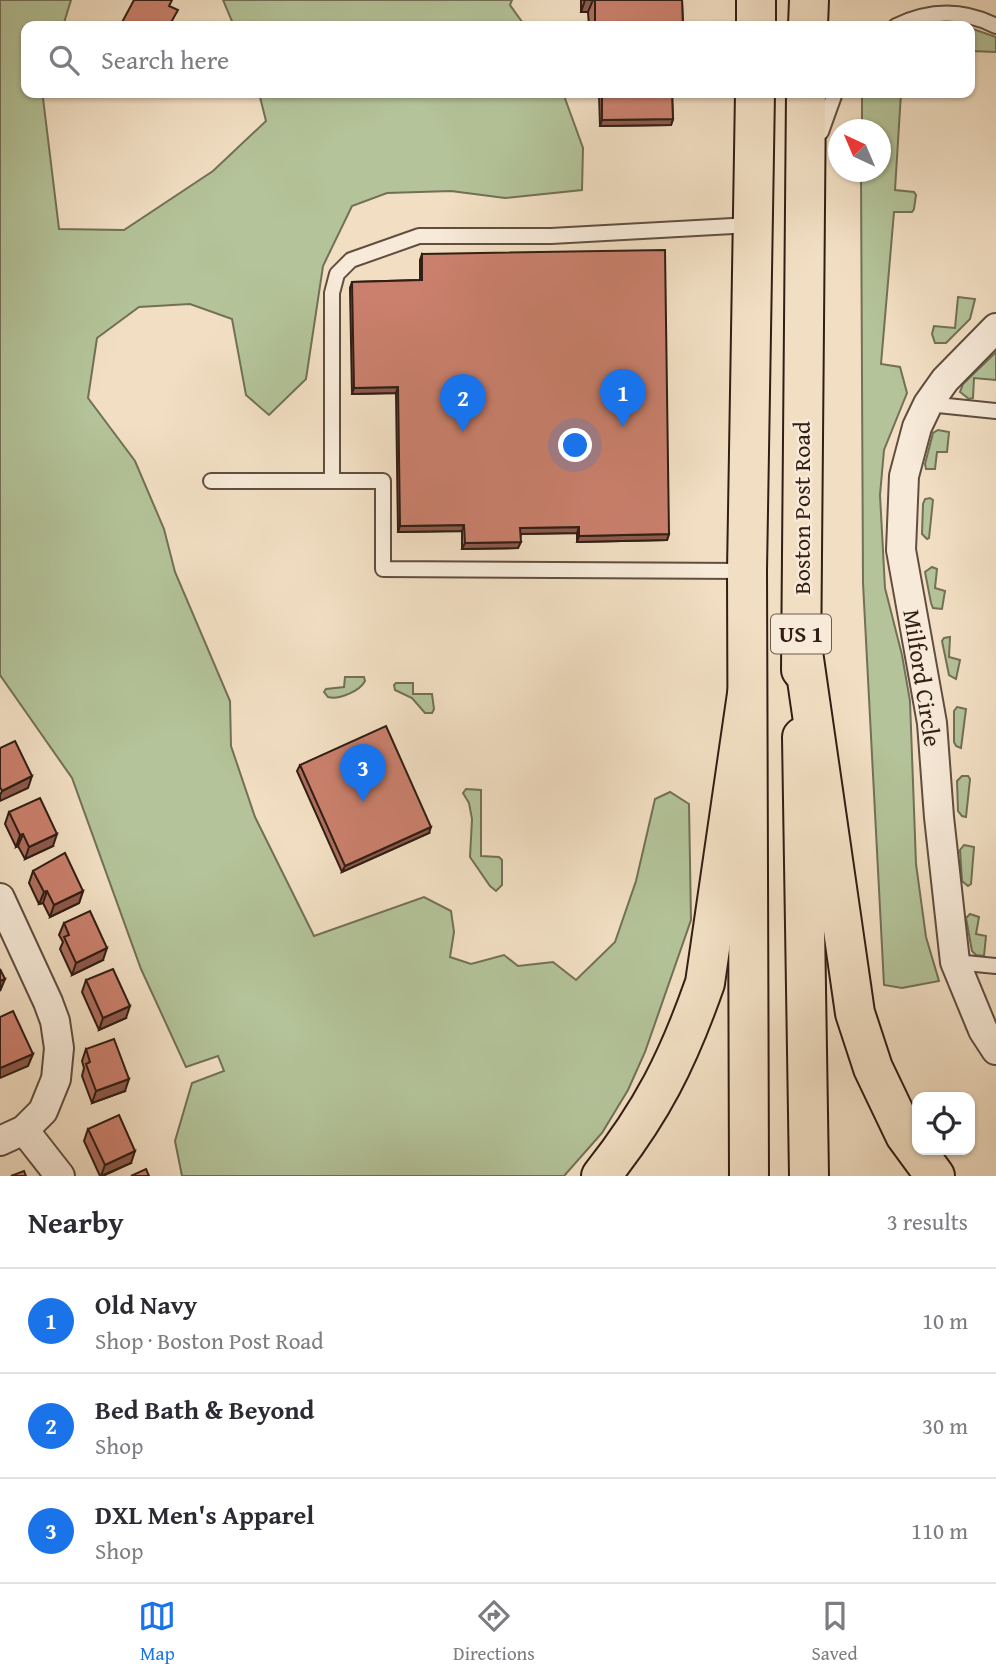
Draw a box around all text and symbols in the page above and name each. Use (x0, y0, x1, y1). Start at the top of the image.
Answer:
search box (21, 21, 975, 98)
text: Search here (101, 40, 229, 79)
icon: search (45, 41, 83, 79)
north arrow (828, 119, 891, 182)
pin: 1 (600, 369, 646, 427)
pin: 2 (440, 374, 486, 432)
street label: Boston Post Road (784, 421, 819, 595)
your location (558, 428, 592, 462)
street label: Milford Circle (894, 607, 951, 749)
road number: US 1 (771, 614, 831, 654)
pin: 3 (340, 744, 386, 802)
map controls (912, 1092, 975, 1155)
button: locate (912, 1092, 975, 1155)
text: Nearby (28, 1200, 124, 1244)
text: 3 results (887, 1205, 968, 1238)
text: Old Navy (95, 1285, 197, 1324)
text: 1 (45, 1304, 57, 1337)
text: 10 m (922, 1304, 968, 1337)
text: Shop · Boston Post Road (95, 1324, 324, 1357)
text: Bed Bath & Beyond (95, 1390, 315, 1429)
text: 2 (45, 1409, 57, 1442)
text: 30 m (922, 1409, 968, 1442)
text: Shop (95, 1429, 143, 1462)
text: DXL Men's Apparel (95, 1495, 314, 1534)
text: 3 (45, 1514, 57, 1547)
text: 110 m (911, 1514, 968, 1547)
text: Shop (95, 1534, 143, 1567)
tab: Map (138, 1597, 176, 1667)
tab: Directions (453, 1597, 535, 1667)
tab: Saved (812, 1597, 858, 1667)

